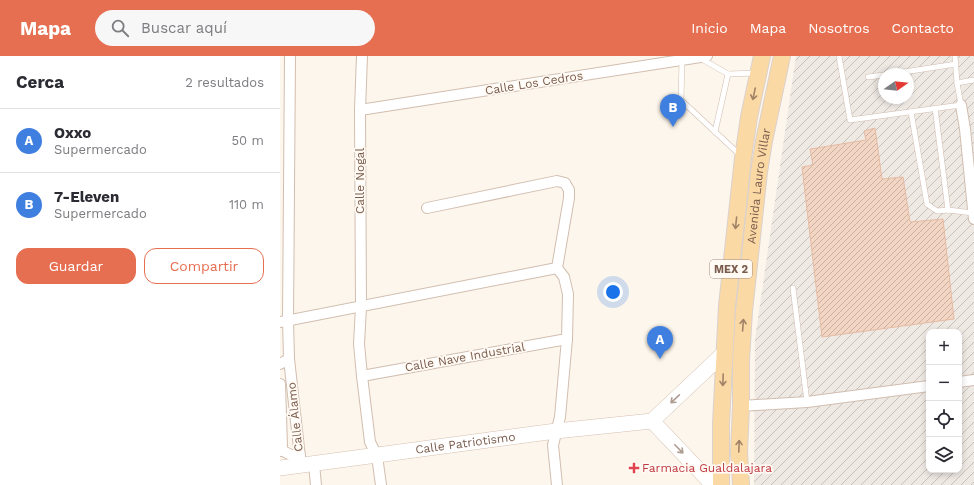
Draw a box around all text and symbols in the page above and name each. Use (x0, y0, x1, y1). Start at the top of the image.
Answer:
search box (95, 10, 375, 46)
text: Mapa (20, 17, 71, 40)
icon: search (109, 17, 131, 39)
text: Buscar aquí (141, 19, 227, 37)
text: Inicio (691, 20, 728, 36)
text: Mapa (750, 20, 786, 36)
text: Nosotros (808, 20, 870, 36)
text: Contacto (892, 20, 954, 36)
street label: Calle Los Cedros (484, 68, 584, 98)
north arrow (878, 68, 914, 104)
text: Cerca (16, 72, 64, 92)
text: 2 resultados (185, 75, 264, 90)
one-way arrow (750, 87, 758, 100)
pin: B (660, 94, 686, 127)
text: Oxxo (54, 124, 91, 142)
street label: Avenida Lauro Villar (744, 127, 774, 245)
text: A (25, 133, 33, 148)
text: 50 m (232, 133, 264, 148)
text: Supermercado (54, 142, 147, 157)
street label: Calle Nogal (353, 148, 367, 214)
text: 7-Eleven (54, 188, 119, 206)
text: B (25, 197, 33, 212)
text: 110 m (229, 197, 264, 212)
text: Supermercado (54, 206, 147, 221)
one-way arrow (732, 216, 740, 229)
button: Guardar (16, 248, 136, 284)
button: Compartir (144, 248, 264, 284)
road number: MEX 2 (710, 260, 752, 278)
your location (603, 282, 623, 302)
one-way arrow (739, 319, 746, 332)
pin: A (647, 326, 673, 359)
map controls (926, 329, 962, 473)
button: + (926, 329, 962, 365)
street label: Calle Nave Industrial (404, 339, 526, 374)
button: − (926, 365, 962, 401)
one-way arrow (719, 373, 726, 386)
street label: Calle Álamo (284, 381, 306, 453)
one-way arrow (670, 394, 680, 404)
button: locate (926, 401, 962, 437)
street label: Calle Patriotismo (414, 430, 516, 457)
button: layers (926, 437, 962, 473)
one-way arrow (736, 440, 743, 453)
one-way arrow (674, 444, 684, 454)
place label: Farmacia Gualdalajara (642, 461, 772, 475)
marker: Farmacia Gualdalajara (629, 463, 639, 473)

